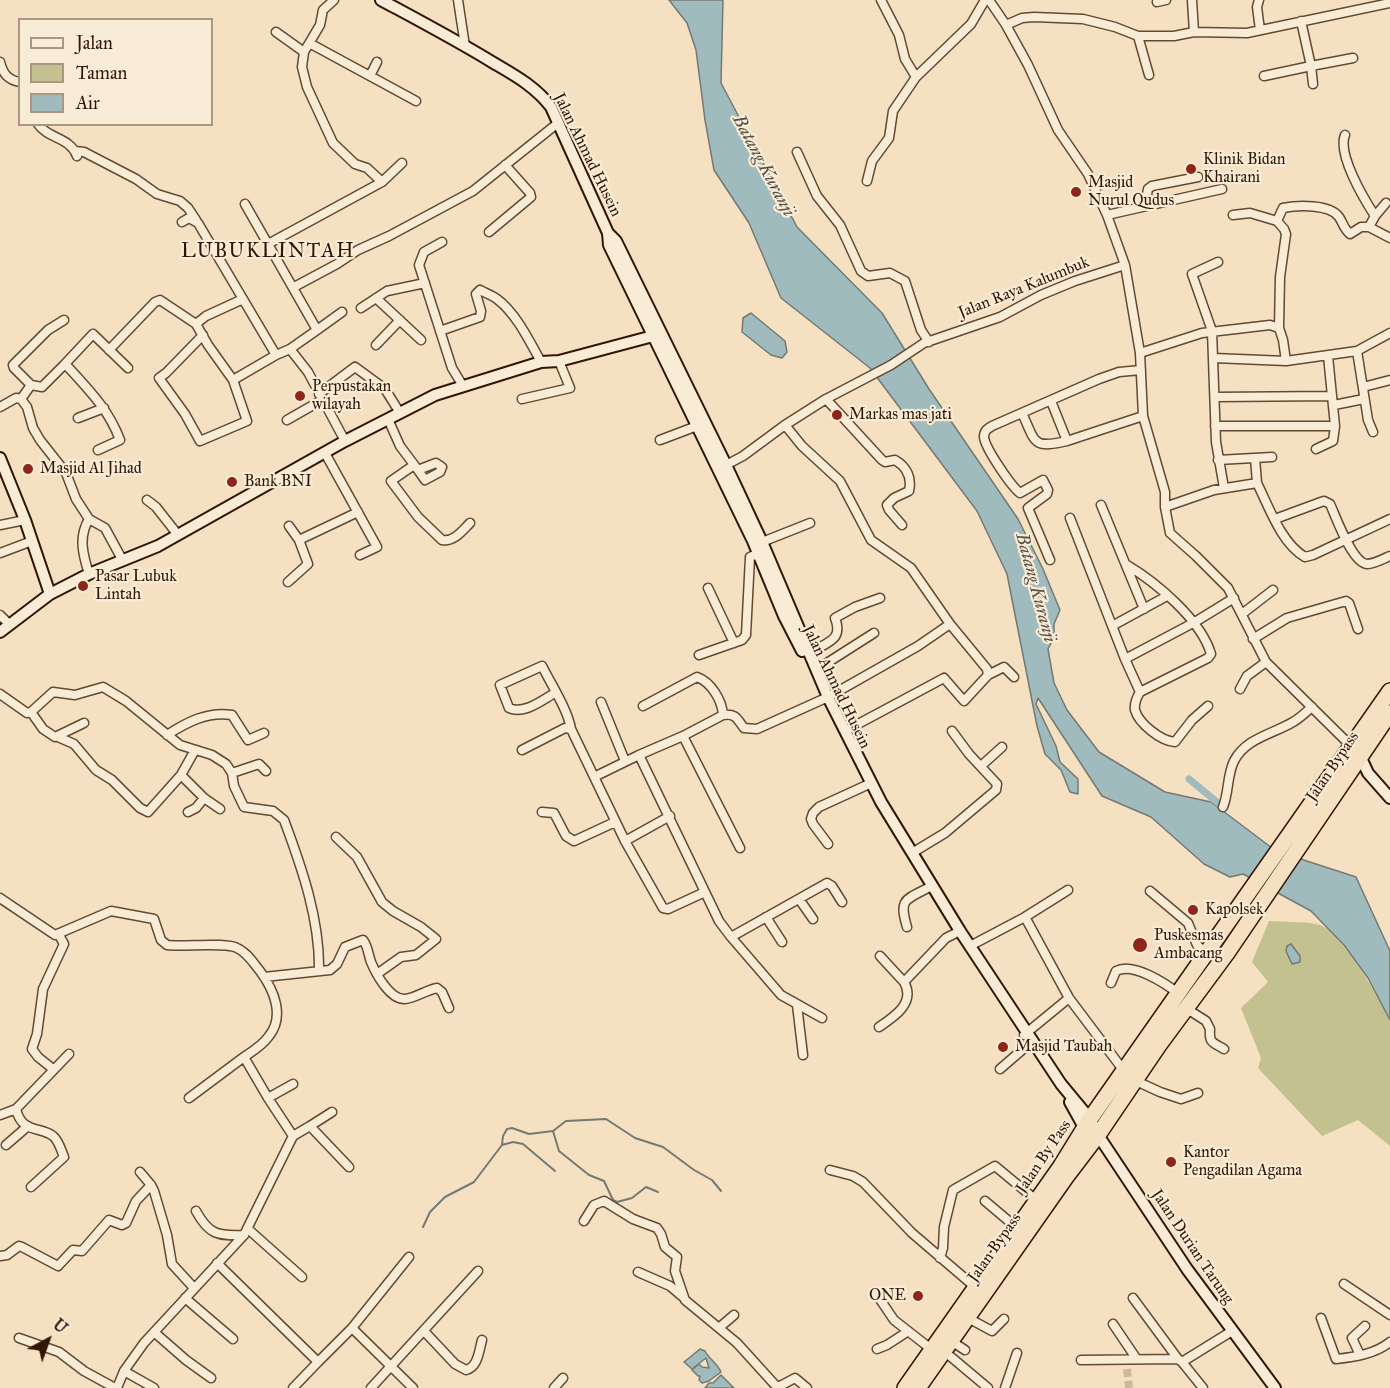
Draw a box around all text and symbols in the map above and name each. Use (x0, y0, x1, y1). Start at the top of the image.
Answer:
legend (18, 18, 213, 126)
text: Jalan (76, 32, 113, 54)
text: Taman (76, 62, 127, 84)
street label: Jalan Ahmad Husein (549, 90, 625, 220)
text: Air (76, 92, 100, 114)
water label: Batang Kuranji (727, 111, 799, 221)
place label: Klinik Bidan Khairani (1203, 150, 1285, 188)
marker: Klinik Bidan Khairani (1184, 162, 1198, 176)
place label: Masjid Nurul Qudus (1088, 173, 1174, 211)
marker: Masjid Nurul Qudus (1069, 185, 1083, 199)
district label: LUBUKLINTAH (181, 240, 355, 264)
street label: Jalan Raya Kalumbuk (956, 253, 1092, 323)
place label: Perpustakan wilayah (312, 377, 391, 415)
marker: Perpustakan wilayah (293, 389, 307, 403)
place label: Markas mas jati (849, 405, 952, 425)
marker: Markas mas jati (830, 408, 844, 422)
place label: Masjid Al Jihad (40, 459, 142, 479)
marker: Masjid Al Jihad (21, 462, 35, 476)
place label: Bank BNI (244, 472, 312, 492)
marker: Bank BNI (225, 475, 239, 489)
water label: Batang Kuranji (1010, 531, 1060, 645)
place label: Pasar Lubuk Lintah (95, 567, 177, 605)
marker: Pasar Lubuk Lintah (76, 579, 90, 593)
street label: Jalan Ahmad Husein (798, 622, 874, 752)
street label: Jalan Bypass (1303, 728, 1363, 806)
place label: Kapolsek (1205, 900, 1263, 920)
marker: Kapolsek (1186, 903, 1200, 917)
place label: Puskesmas Ambacang (1154, 926, 1223, 964)
marker: Puskesmas Ambacang (1131, 936, 1149, 954)
place label: Masjid Taubah (1015, 1037, 1112, 1057)
marker: Masjid Taubah (996, 1040, 1010, 1054)
street label: Jalan By Pass (1012, 1116, 1076, 1198)
place label: Kantor Pengadilan Agama (1183, 1143, 1302, 1181)
marker: Kantor Pengadilan Agama (1164, 1155, 1178, 1169)
street label: Jalan Durian Tarung (1147, 1186, 1237, 1308)
street label: Jalan Bypass (964, 1210, 1026, 1286)
place label: ONE (869, 1286, 906, 1306)
marker: ONE (911, 1289, 925, 1303)
north arrow (18, 1310, 78, 1370)
text: U (49, 1315, 71, 1337)

